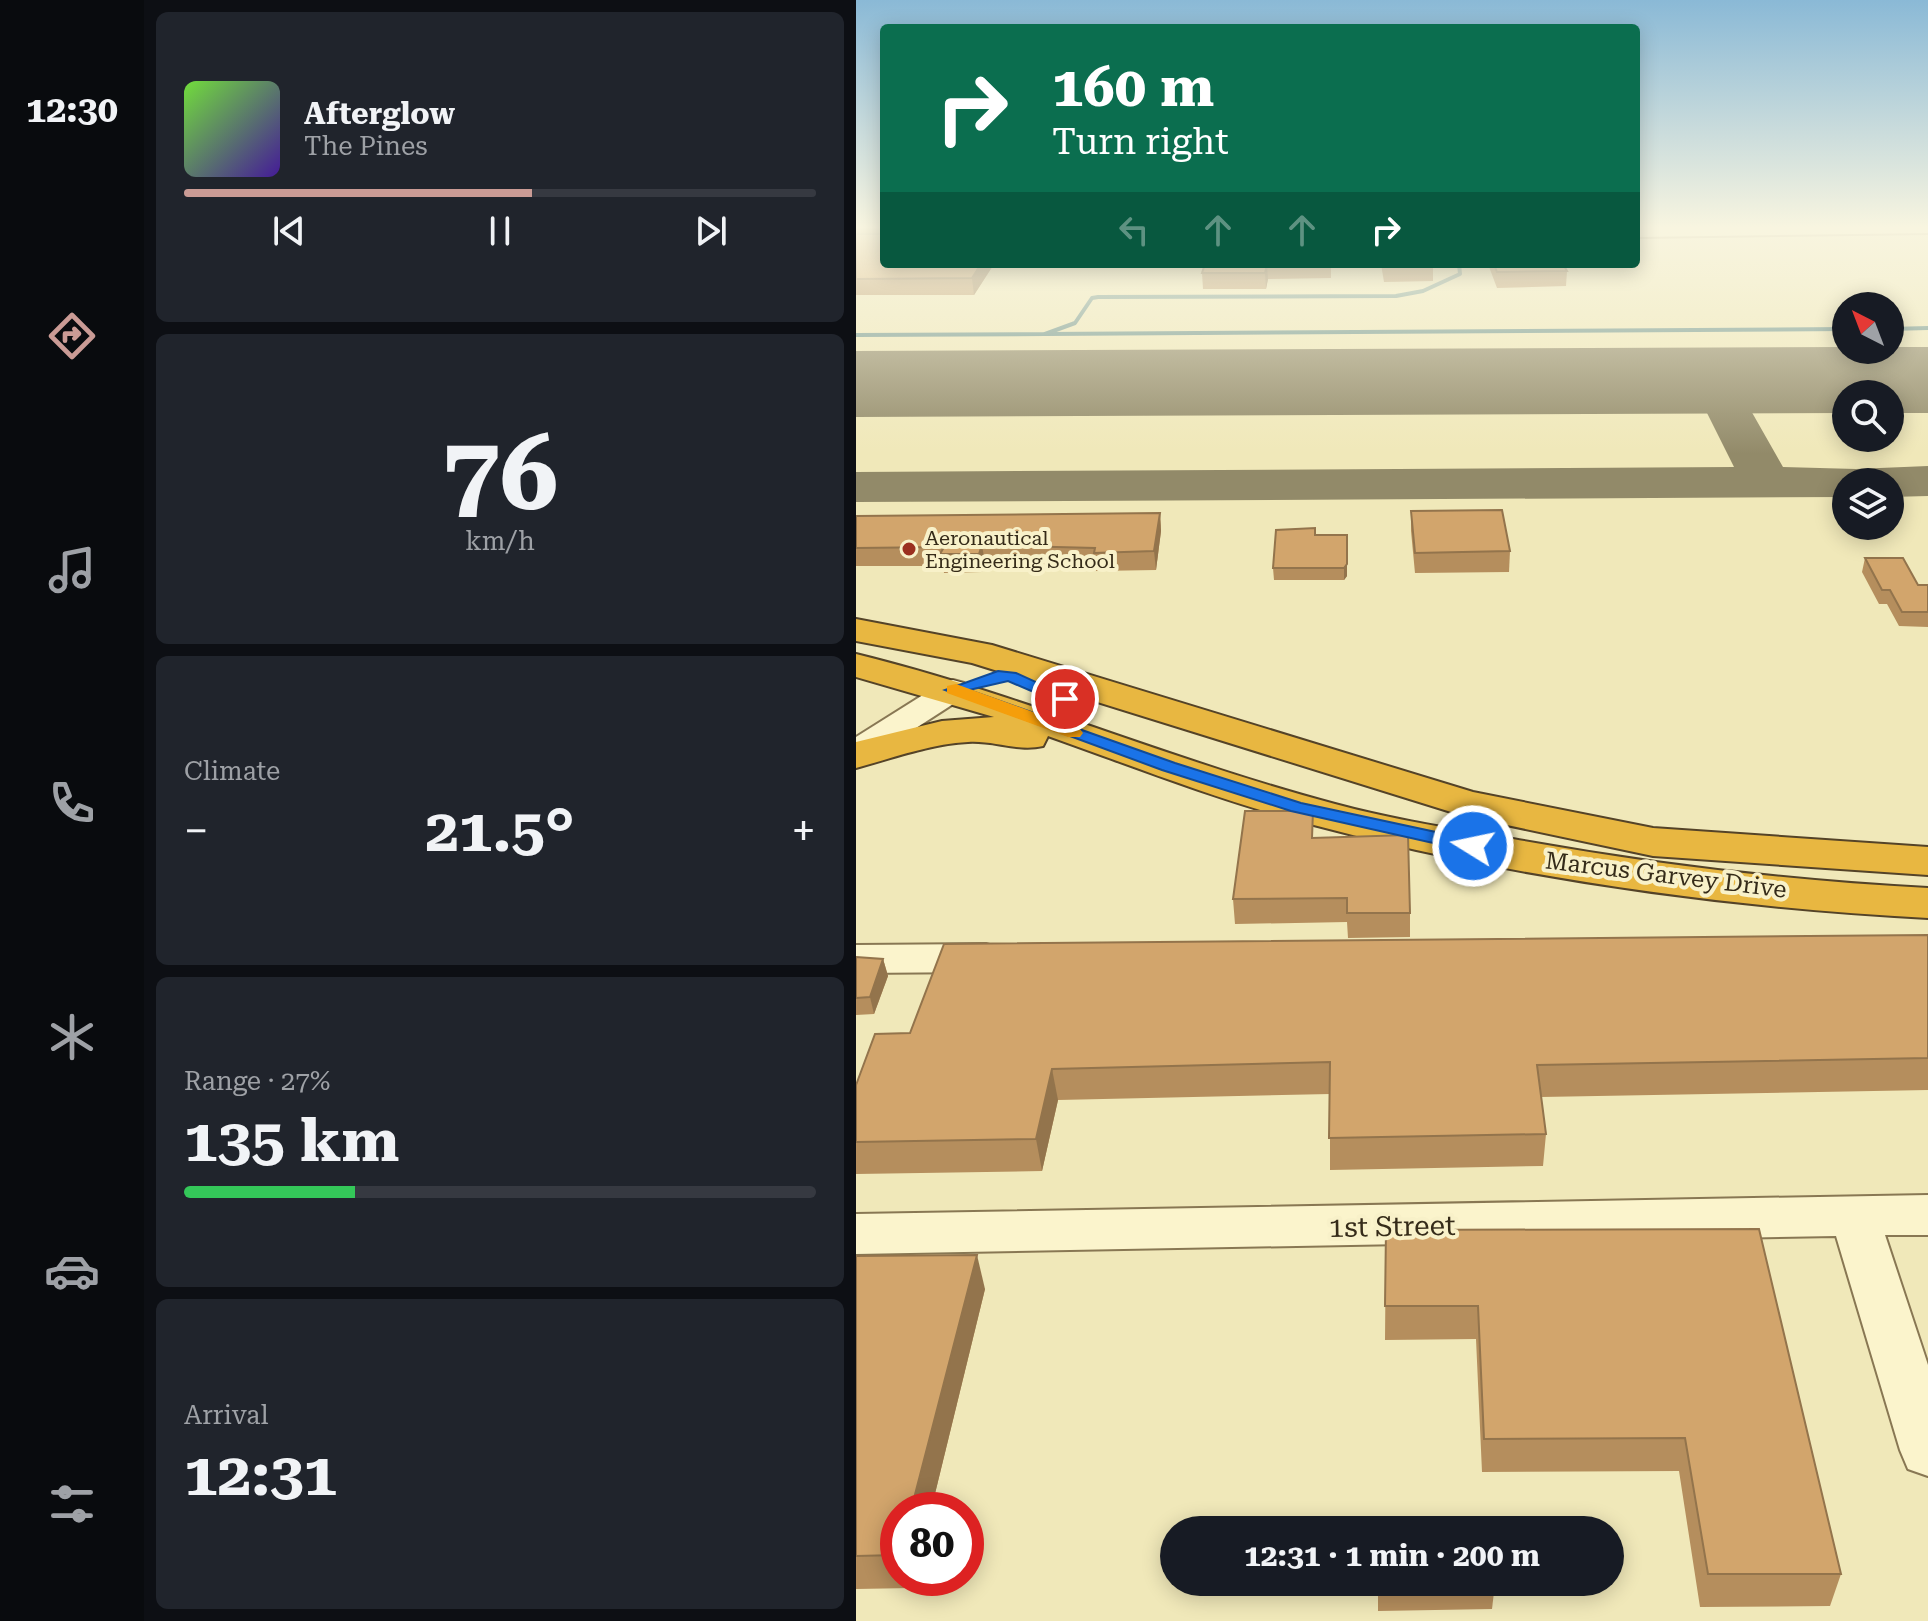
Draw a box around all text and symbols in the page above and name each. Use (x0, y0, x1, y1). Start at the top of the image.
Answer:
text: 160 m (1052, 54, 1214, 120)
icon: right (920, 56, 1024, 160)
text: 12:30 (26, 89, 118, 131)
text: Afterglow (304, 96, 455, 131)
text: Turn right (1052, 121, 1229, 163)
text: The Pines (304, 131, 428, 161)
icon: left (1112, 208, 1156, 252)
icon: ahead (1196, 208, 1240, 252)
icon: ahead (1280, 208, 1324, 252)
icon: right (1364, 208, 1408, 252)
icon: previous (267, 209, 311, 253)
icon: pause (478, 209, 522, 253)
icon: next (689, 209, 733, 253)
north arrow (1832, 292, 1904, 364)
map controls (1832, 292, 1904, 540)
icon: directions (44, 308, 100, 364)
button: search (1832, 380, 1904, 452)
text: 76 (442, 413, 558, 534)
button: layers (1832, 468, 1904, 540)
text: km/h (465, 526, 535, 556)
place label: Aeronautical Engineering School (925, 526, 1115, 573)
marker: Aeronautical Engineering School (900, 540, 918, 558)
icon: music (44, 542, 100, 598)
pin (1031, 665, 1099, 733)
icon: arrive (1043, 677, 1087, 721)
text: Climate (184, 756, 280, 786)
icon: phone (44, 775, 100, 831)
text: 21.5° (425, 795, 575, 866)
position arrow (1431, 804, 1515, 888)
text: − (184, 805, 209, 857)
text: + (791, 805, 816, 857)
street label: Marcus Garvey Drive (1544, 846, 1788, 904)
icon: climate (44, 1009, 100, 1065)
text: Range · 27% (184, 1066, 330, 1096)
text: 135 km (184, 1105, 399, 1176)
street label: 1st Street (1328, 1209, 1456, 1244)
icon: car (44, 1243, 100, 1299)
text: Arrival (184, 1400, 269, 1430)
text: 12:31 (184, 1439, 337, 1510)
icon: filters (44, 1476, 100, 1532)
speed limit sign: 80 (880, 1492, 984, 1596)
text: 12:31 · 1 min · 200 m (1244, 1538, 1540, 1573)

